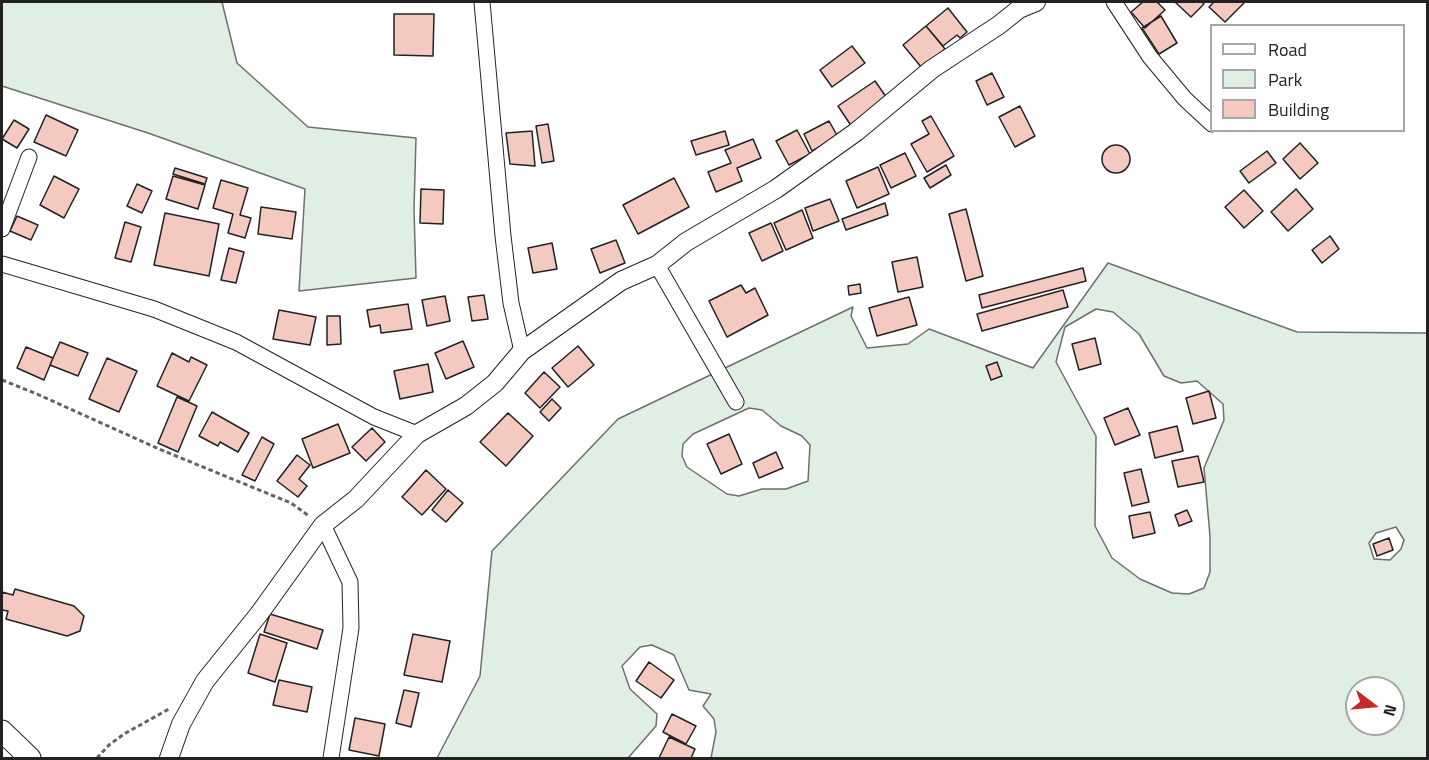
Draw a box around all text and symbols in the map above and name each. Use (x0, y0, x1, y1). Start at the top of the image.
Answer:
legend (1210, 24, 1405, 132)
text: Road (1268, 36, 1307, 63)
text: Park (1268, 66, 1302, 93)
text: Building (1268, 96, 1329, 123)
north arrow (1345, 676, 1405, 736)
text: N (1377, 702, 1403, 719)

